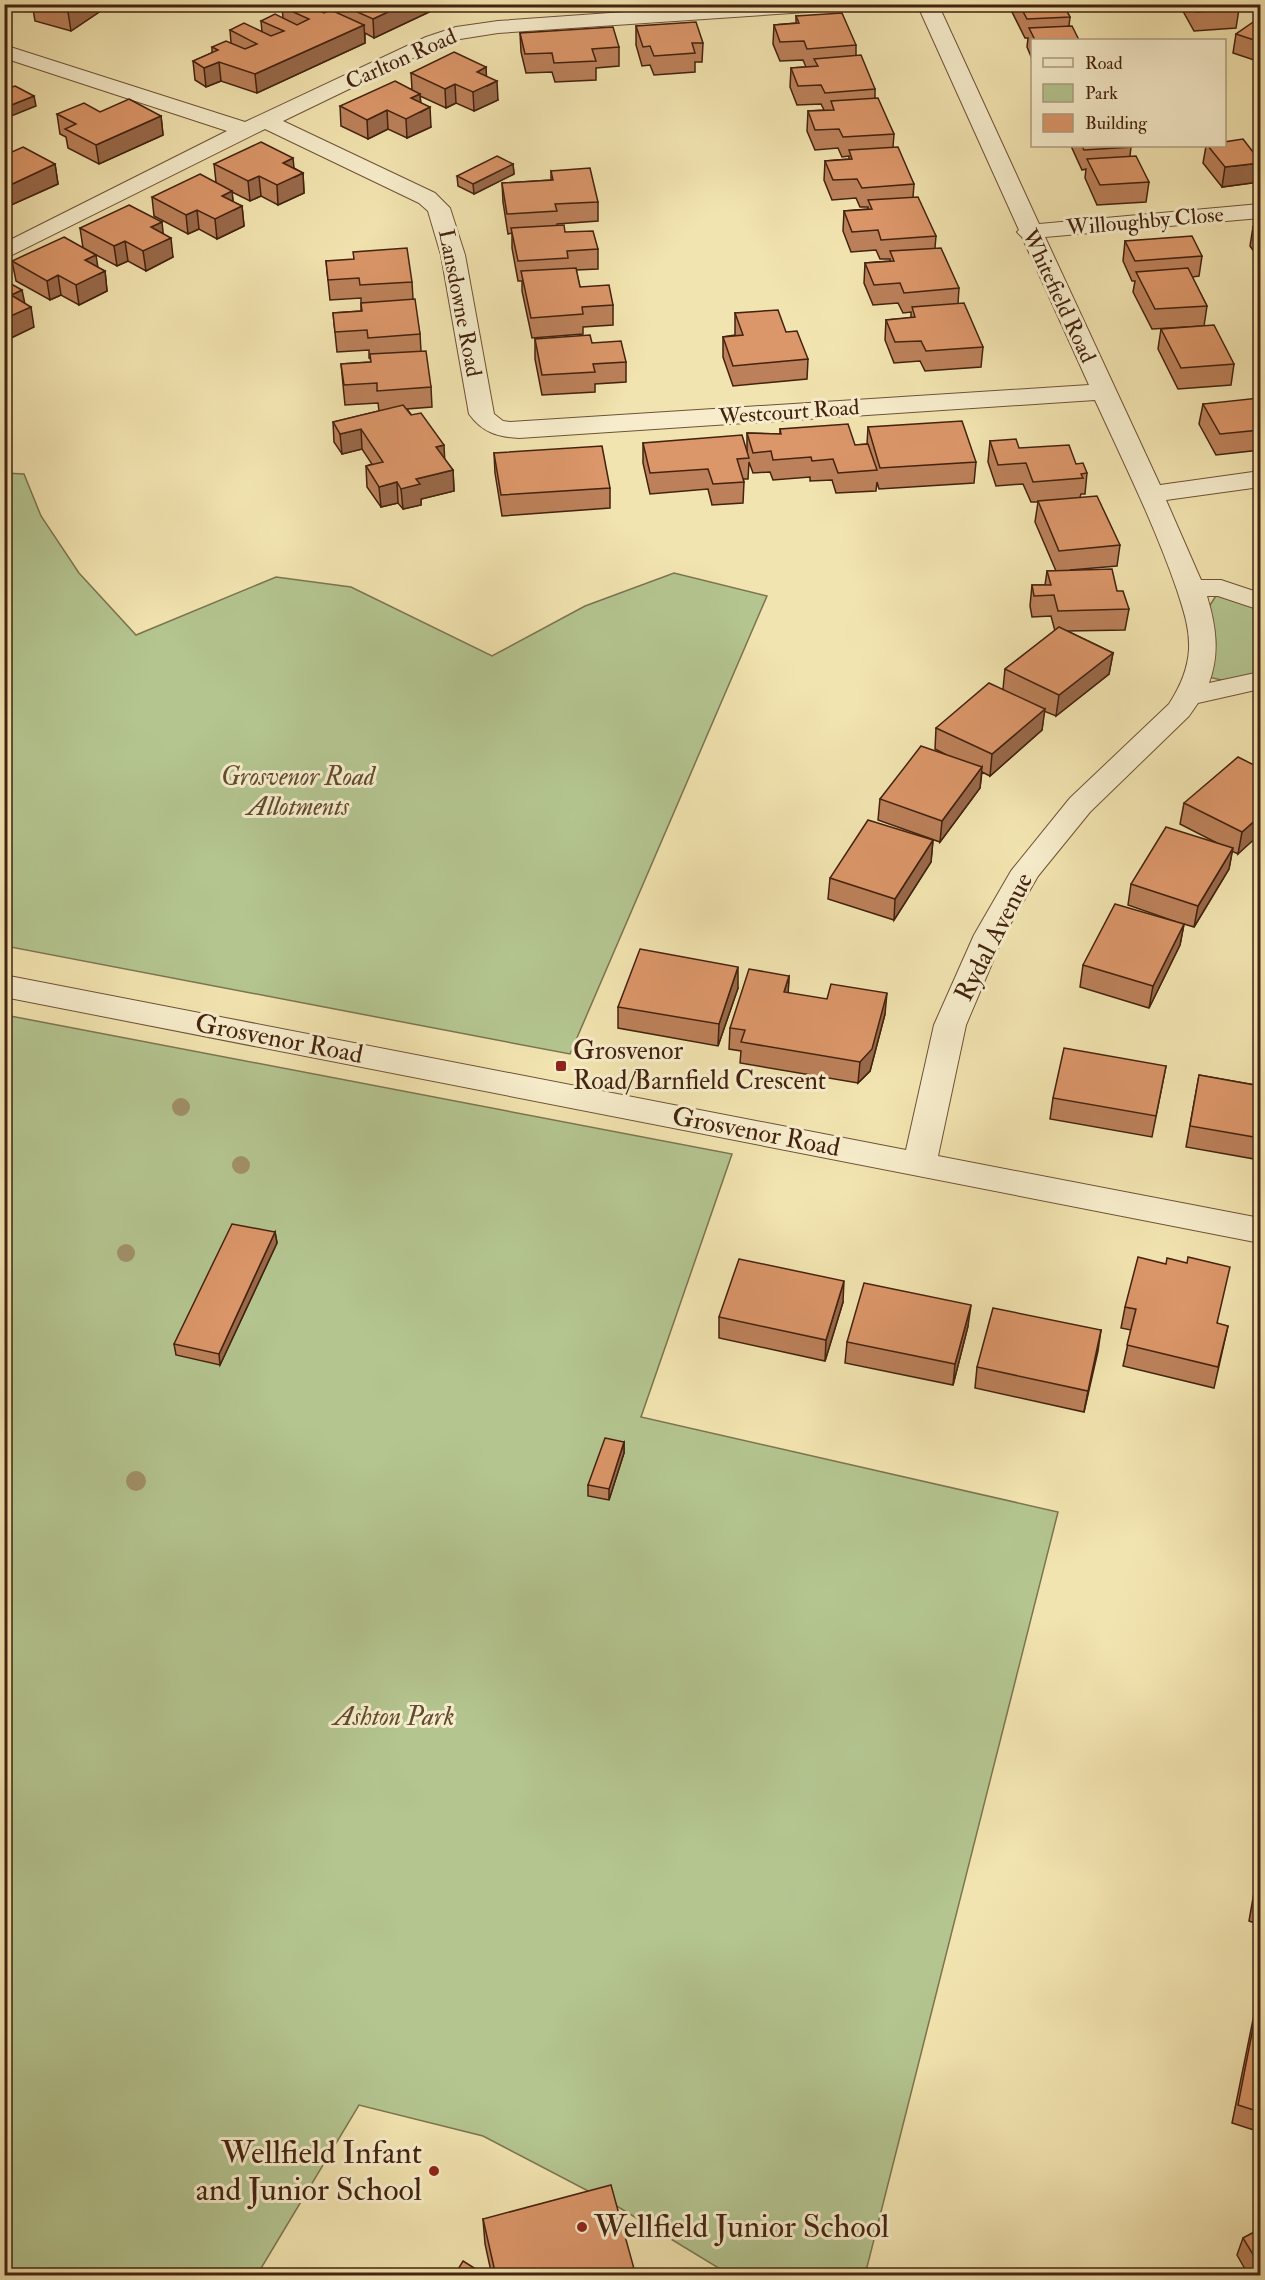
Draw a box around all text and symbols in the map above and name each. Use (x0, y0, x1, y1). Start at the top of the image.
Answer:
street label: Carlton Road (341, 22, 461, 96)
legend (1031, 39, 1226, 147)
text: Road (1085, 52, 1123, 75)
text: Park (1085, 82, 1118, 105)
text: Building (1085, 112, 1148, 135)
street label: Willoughby Close (1064, 200, 1225, 242)
street label: Whitefield Road (1015, 224, 1102, 368)
street label: Lansdowne Road (432, 227, 488, 379)
street label: Westcourt Road (717, 393, 860, 431)
park label: Grosvenor Road Allotments (221, 761, 377, 823)
street label: Rydal Avenue (948, 867, 1040, 1007)
street label: Grosvenor Road (192, 1007, 366, 1071)
place label: Grosvenor Road/Barnfield Crescent (573, 1035, 826, 1097)
marker: Grosvenor Road/Barnfield Crescent (554, 1059, 568, 1073)
street label: Grosvenor Road (669, 1100, 843, 1164)
park label: Ashton Park (331, 1701, 454, 1733)
place label: Wellfield Infant and Junior School (196, 2133, 422, 2210)
marker: Wellfield Infant and Junior School (427, 2164, 441, 2178)
place label: Wellfield Junior School (593, 2207, 889, 2247)
marker: Wellfield Junior School (575, 2220, 589, 2234)

